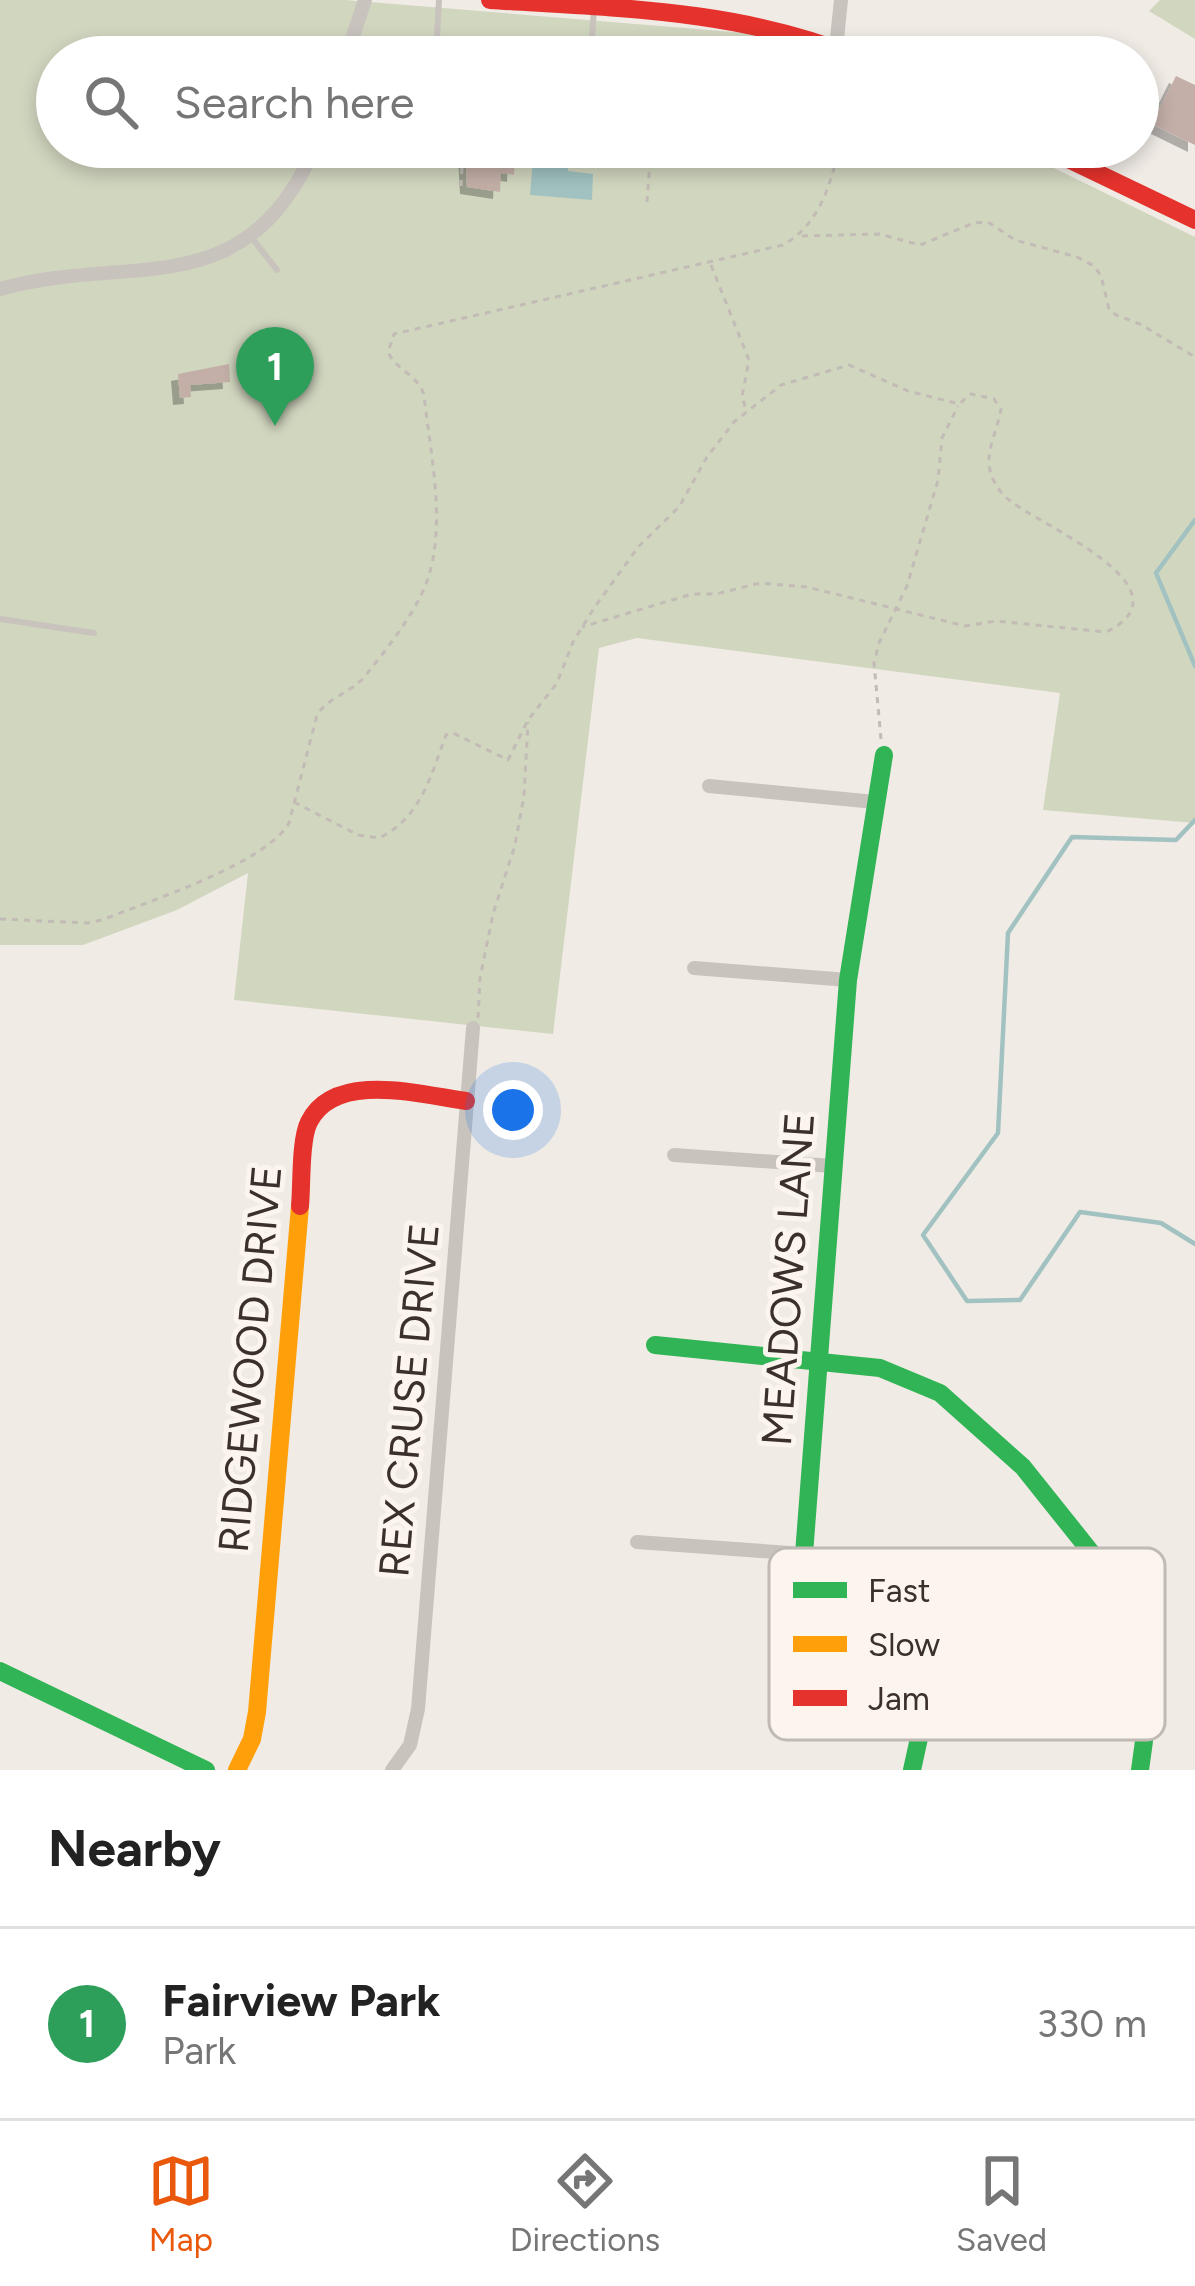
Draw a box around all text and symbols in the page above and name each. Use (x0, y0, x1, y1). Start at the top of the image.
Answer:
search box (36, 36, 1159, 168)
icon: search (78, 69, 144, 135)
text: Search here (174, 75, 414, 129)
pin: 1 (236, 327, 314, 426)
your location (483, 1080, 543, 1140)
street label: MEADOWS LANE (751, 1111, 825, 1447)
street label: RIDGEWOOD DRIVE (208, 1163, 292, 1555)
street label: REX CRUSE DRIVE (368, 1221, 450, 1579)
legend (769, 1548, 1165, 1740)
text: Fast (868, 1571, 930, 1610)
text: Slow (868, 1625, 940, 1664)
text: Jam (868, 1679, 930, 1718)
text: Nearby (48, 1818, 221, 1879)
text: Fairview Park (162, 1973, 440, 2027)
text: 1 (79, 2000, 95, 2047)
text: 330 m (1037, 2000, 1147, 2047)
text: Park (162, 2027, 236, 2074)
tab: Map (148, 2148, 214, 2259)
tab: Directions (510, 2148, 660, 2259)
tab: Saved (956, 2148, 1047, 2259)

